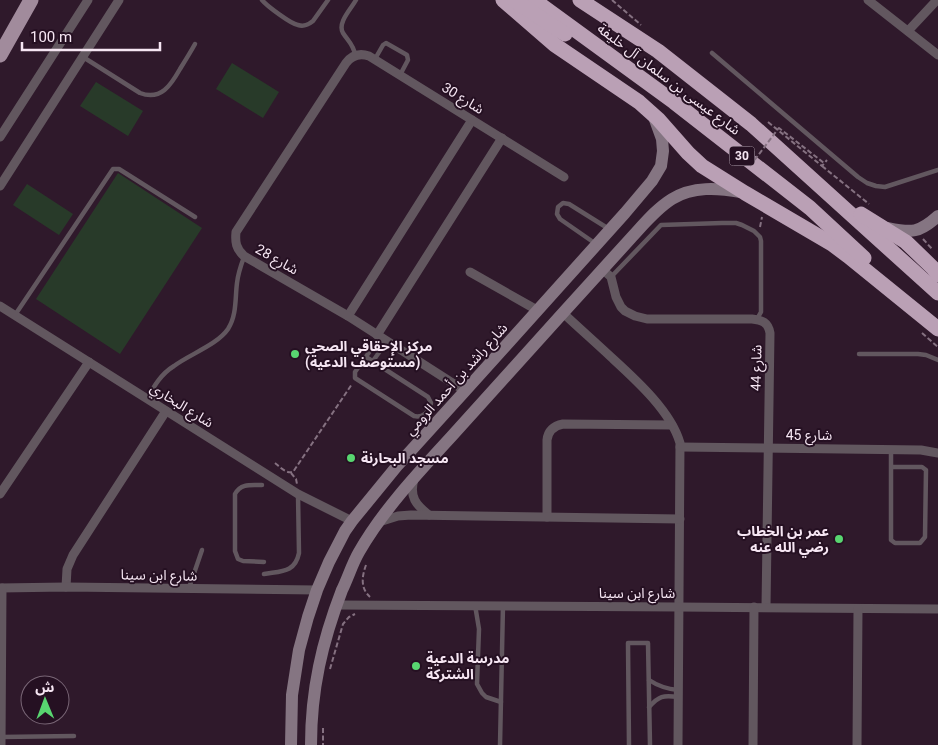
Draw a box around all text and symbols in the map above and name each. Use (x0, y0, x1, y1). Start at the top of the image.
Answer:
scale bar (22, 20, 160, 52)
street label: شارع عيسى بن سلمان آل خليفة (593, 20, 743, 140)
text: 100 m (30, 28, 72, 46)
street label: شارع 30 (437, 79, 487, 120)
road number: 30 (730, 146, 754, 166)
street label: شارع 28 (251, 240, 301, 280)
street label: شارع راشد بن أحمد الرومي (401, 319, 513, 440)
place label: مركز الإحقاقي الصحي (مستوصف الدعية) (305, 338, 433, 371)
street label: شارع 44 (748, 345, 767, 391)
marker: مركز الإحقاقي الصحي (مستوصف الدعية) (289, 348, 301, 360)
street label: شارع البخاري (146, 379, 216, 433)
street label: شارع 45 (786, 427, 832, 446)
place label: مسجد البحارنة (361, 450, 449, 467)
marker: مسجد البحارنة (345, 452, 357, 464)
place label: عمر بن الخطاب رضي الله عنه (737, 523, 829, 558)
marker: عمر بن الخطاب رضي الله عنه (833, 533, 845, 545)
street label: شارع ابن سينا (121, 566, 197, 587)
street label: شارع ابن سينا (599, 585, 675, 604)
place label: مدرسة الدعية الشتركة (426, 650, 509, 683)
marker: مدرسة الدعية الشتركة (410, 660, 422, 672)
north arrow (20, 675, 70, 725)
text: ش (35, 679, 55, 695)

